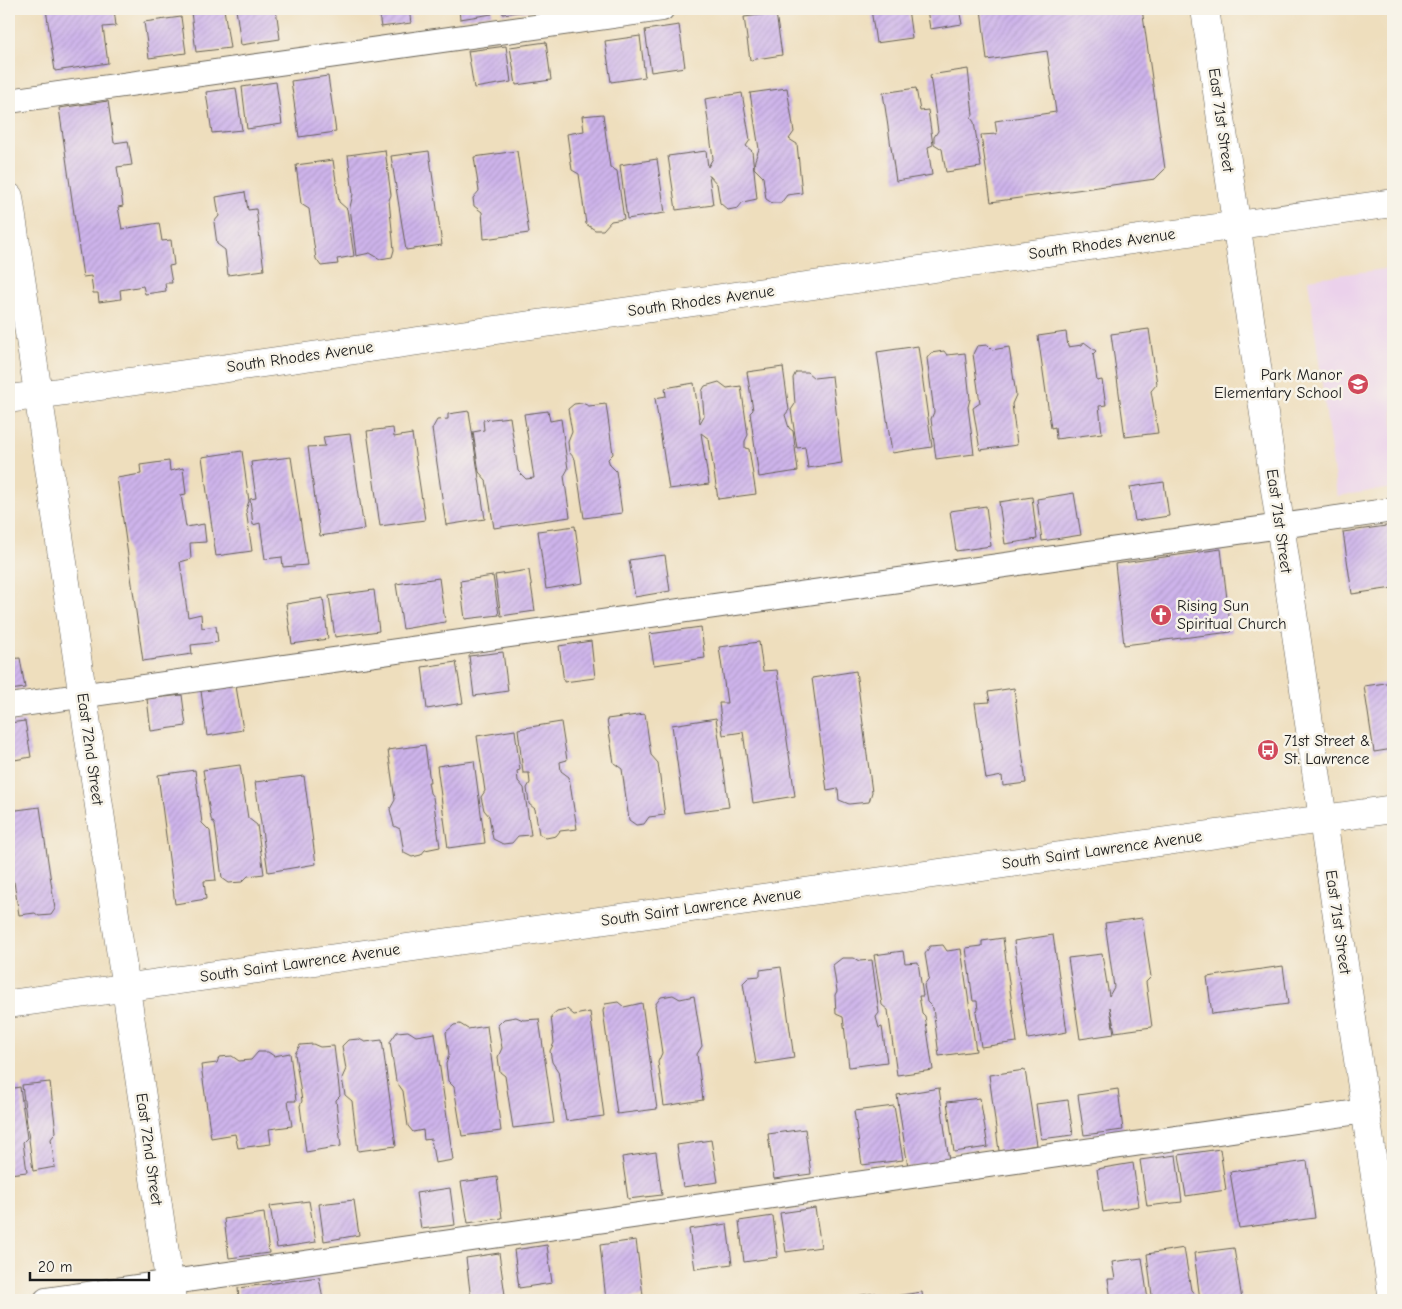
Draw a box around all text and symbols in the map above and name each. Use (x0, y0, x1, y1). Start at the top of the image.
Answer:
street label: East 71st Street (1205, 67, 1237, 174)
street label: South Rhodes Avenue (1028, 225, 1176, 263)
street label: South Rhodes Avenue (627, 282, 775, 320)
street label: South Rhodes Avenue (226, 338, 374, 376)
place label: Park Manor Elementary School (1214, 366, 1343, 402)
school or university icon: Park Manor Elementary School (1346, 372, 1370, 396)
street label: East 71st Street (1263, 468, 1295, 575)
place label: Rising Sun Spiritual Church (1177, 597, 1287, 633)
church icon: Rising Sun Spiritual Church (1149, 603, 1173, 627)
street label: East 72nd Street (73, 692, 107, 807)
place label: 71st Street & St. Lawrence (1284, 732, 1370, 768)
bus stop icon: 71st Street & St. Lawrence (1256, 738, 1280, 762)
street label: South Saint Lawrence Avenue (1001, 827, 1203, 873)
street label: East 71st Street (1322, 869, 1354, 976)
street label: South Saint Lawrence Avenue (600, 884, 802, 930)
street label: South Saint Lawrence Avenue (199, 940, 401, 986)
street label: East 72nd Street (132, 1092, 166, 1207)
scale bar (30, 1249, 149, 1281)
text: 20 m (38, 1258, 72, 1276)

